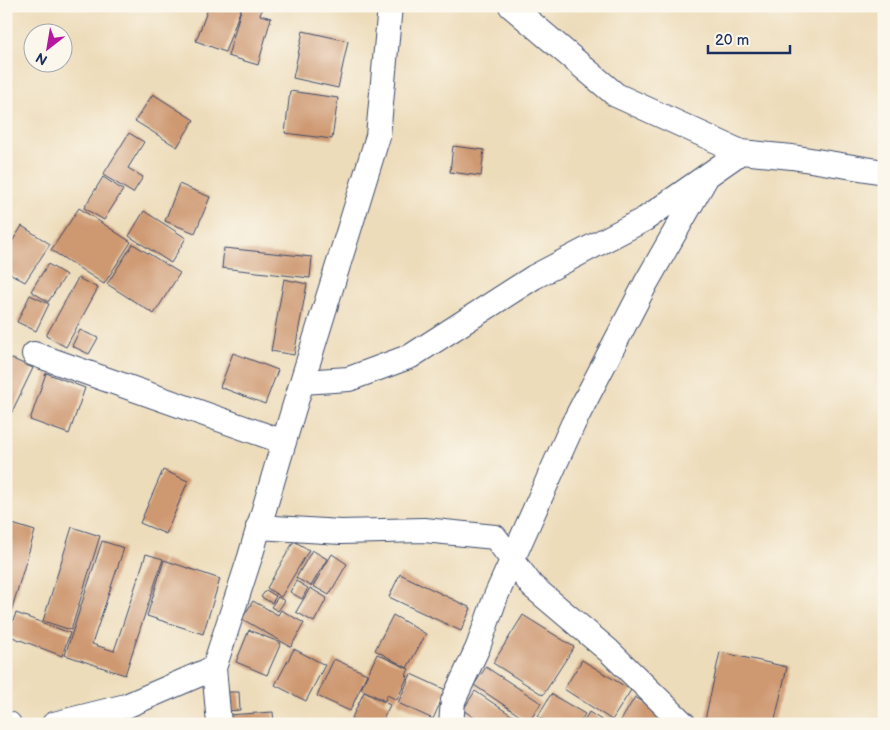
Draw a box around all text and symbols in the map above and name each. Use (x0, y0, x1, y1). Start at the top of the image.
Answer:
north arrow (22, 22, 72, 72)
scale bar (708, 22, 790, 54)
text: 20 m (715, 31, 749, 50)
text: N (33, 49, 50, 69)

